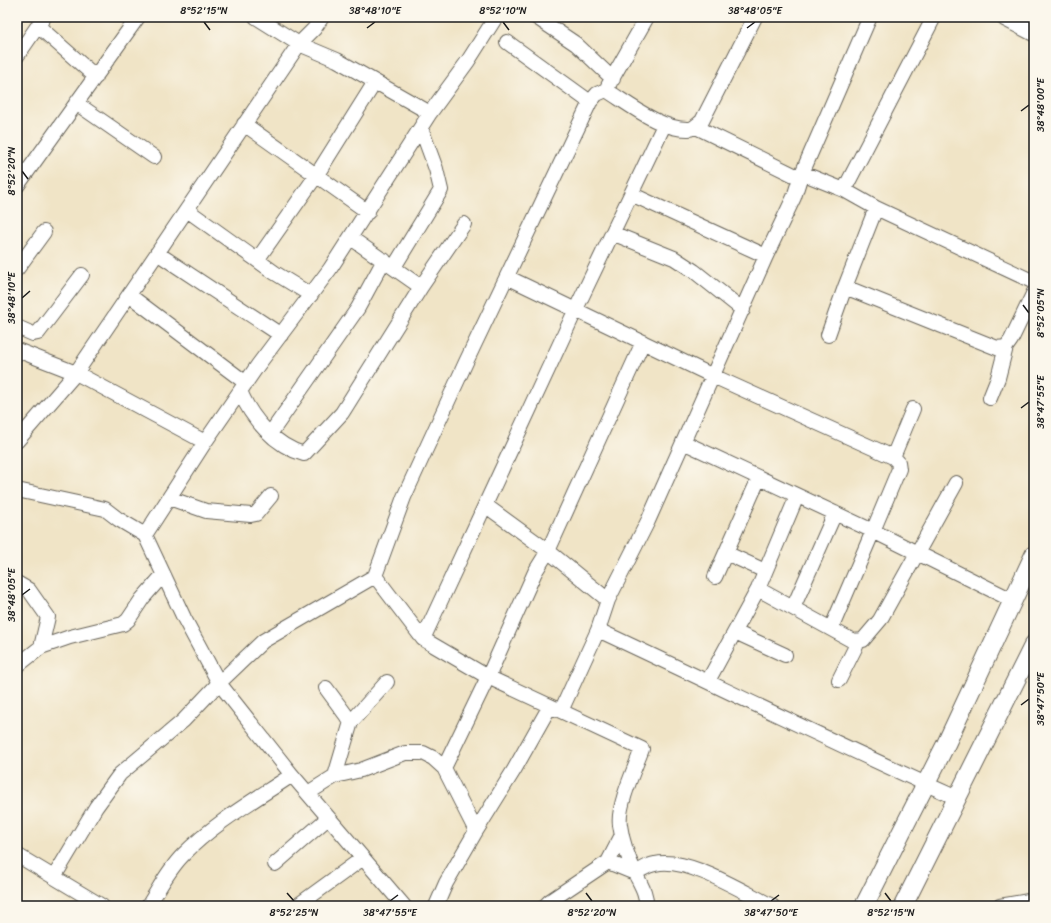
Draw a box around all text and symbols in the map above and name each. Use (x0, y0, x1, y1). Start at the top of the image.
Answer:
text: 8°52'15"N (180, 2, 228, 20)
text: 38°48'10"E (349, 2, 402, 20)
text: 8°52'10"N (479, 2, 527, 20)
text: 38°48'05"E (728, 2, 783, 20)
text: 38°48'00"E (1032, 76, 1050, 132)
text: 8°52'20"N (3, 146, 21, 196)
text: 38°48'10"E (3, 271, 21, 324)
text: 8°52'05"N (1032, 288, 1050, 338)
text: 38°47'55"E (1032, 374, 1050, 429)
text: 38°48'05"E (3, 567, 21, 622)
text: 38°47'50"E (1032, 671, 1050, 726)
text: 8°52'25"N (270, 904, 319, 922)
text: 38°47'55"E (363, 904, 418, 922)
text: 8°52'20"N (567, 904, 617, 922)
text: 38°47'50"E (744, 904, 799, 922)
text: 8°52'15"N (867, 904, 915, 922)

